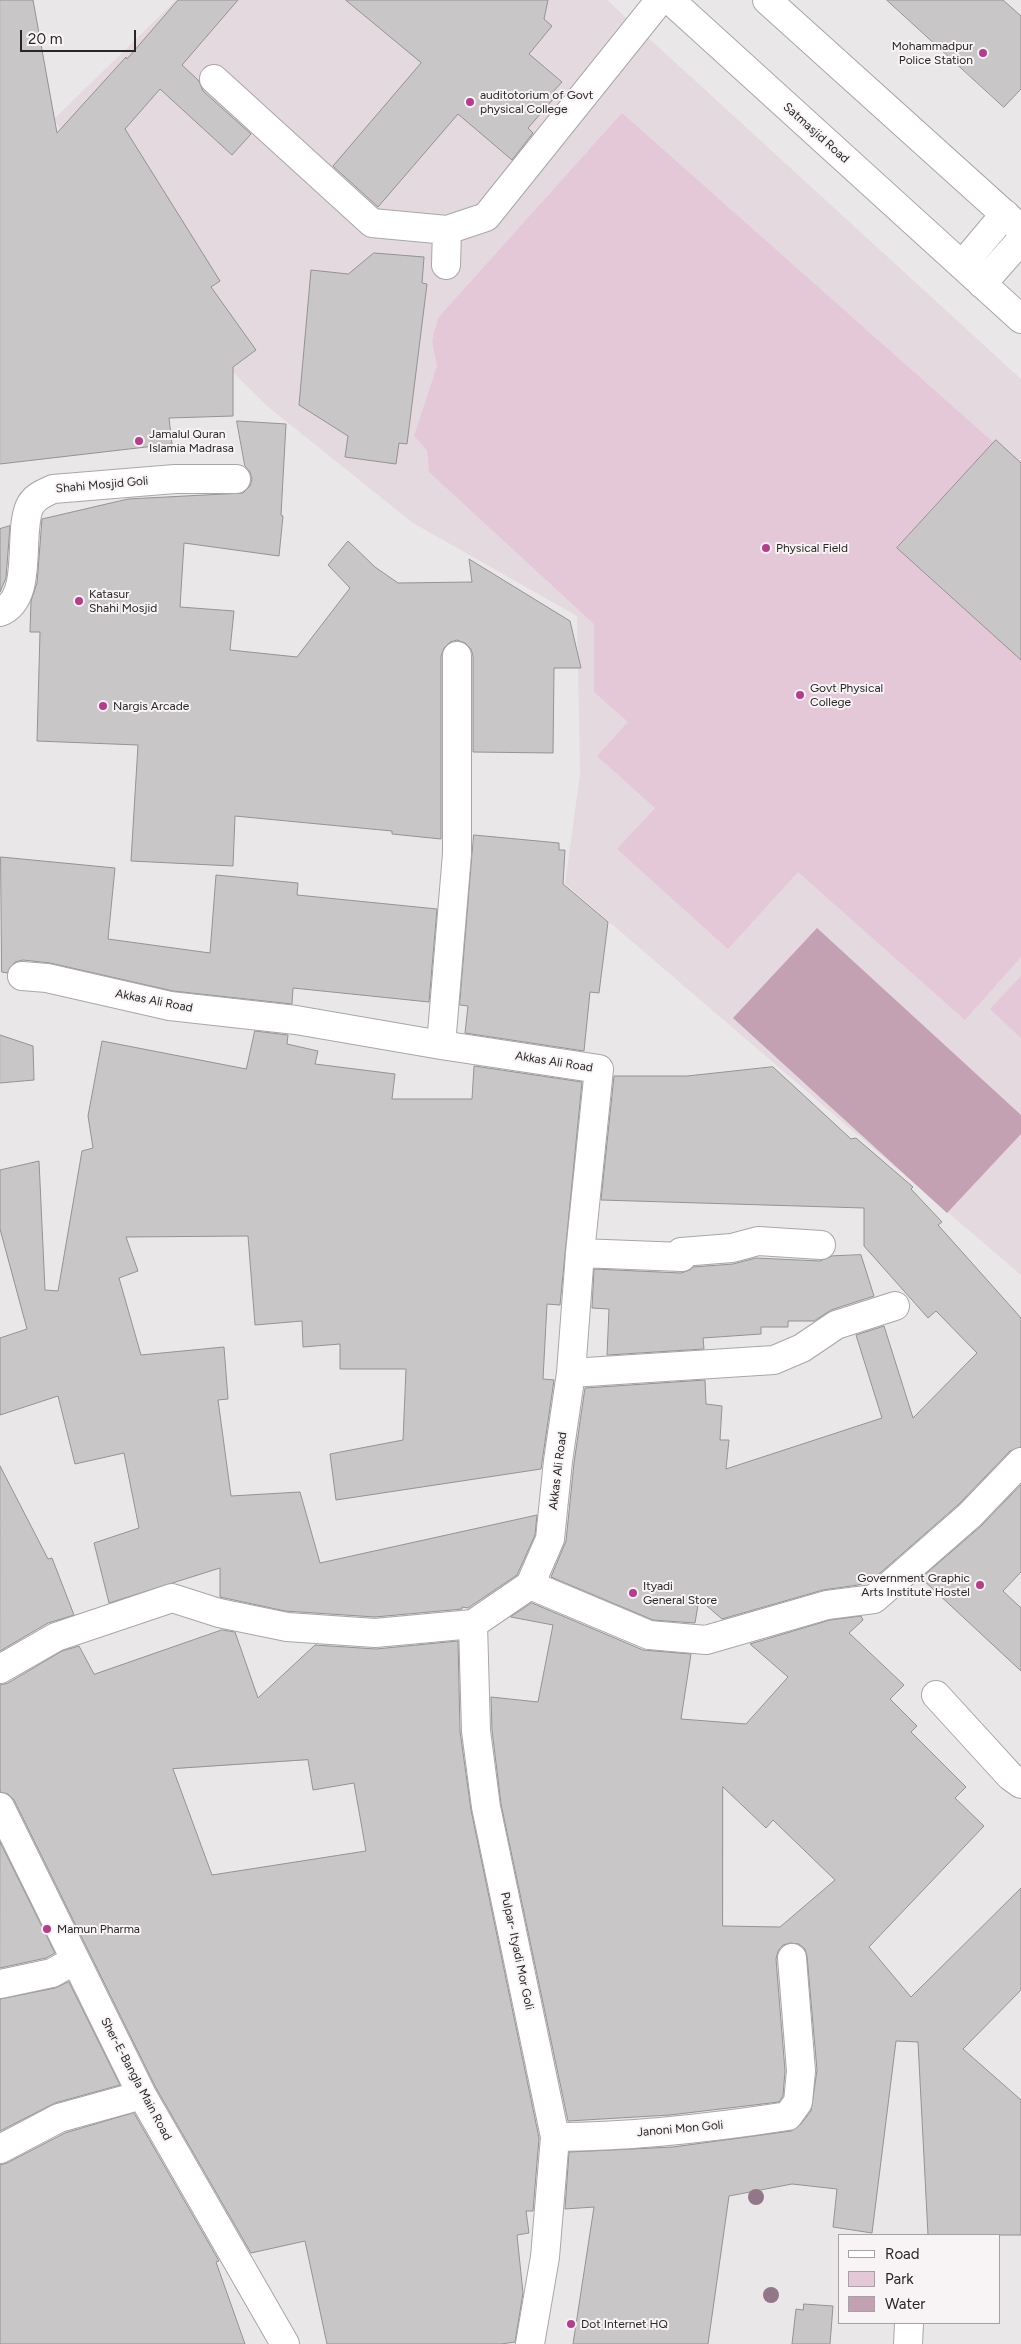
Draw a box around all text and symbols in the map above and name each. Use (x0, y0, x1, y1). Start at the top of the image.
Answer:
scale bar (22, 20, 139, 52)
text: 20 m (28, 30, 62, 48)
place label: Mohammadpur Police Station (892, 39, 973, 67)
marker: Mohammadpur Police Station (977, 47, 989, 59)
place label: auditotorium of Govt physical College (480, 88, 593, 116)
marker: auditotorium of Govt physical College (464, 96, 476, 108)
street label: Satmasjid Road (780, 100, 852, 166)
place label: Jamalul Quran Islamia Madrasa (149, 427, 234, 455)
marker: Jamalul Quran Islamia Madrasa (133, 435, 145, 447)
street label: Shahi Mosjid Goli (55, 474, 149, 496)
place label: Physical Field (776, 541, 848, 555)
marker: Physical Field (760, 542, 772, 554)
place label: Katasur Shahi Mosjid (89, 587, 157, 615)
marker: Katasur Shahi Mosjid (73, 595, 85, 607)
place label: Govt Physical College (810, 681, 883, 709)
marker: Govt Physical College (794, 689, 806, 701)
place label: Nargis Arcade (113, 699, 189, 713)
marker: Nargis Arcade (97, 700, 109, 712)
street label: Akkas Ali Road (114, 986, 194, 1016)
street label: Akkas Ali Road (514, 1049, 594, 1075)
street label: Akkas Ali Road (546, 1431, 570, 1511)
place label: Government Graphic Arts Institute Hostel (857, 1571, 970, 1599)
place label: Ityadi General Store (643, 1579, 717, 1607)
marker: Government Graphic Arts Institute Hostel (974, 1579, 986, 1591)
marker: Ityadi General Store (627, 1587, 639, 1599)
street label: Pulpar- Ityadi Mor Goli (497, 1891, 537, 2011)
place label: Mamun Pharma (57, 1922, 140, 1936)
marker: Mamun Pharma (41, 1923, 53, 1935)
street label: Sher-E-Bangla Main Road (97, 2015, 175, 2143)
street label: Janoni Mon Goli (636, 2118, 724, 2140)
legend (838, 2234, 1001, 2324)
text: Road (885, 2245, 920, 2263)
text: Park (885, 2270, 914, 2288)
text: Water (885, 2295, 925, 2313)
place label: Dot Internet HQ (581, 2317, 668, 2331)
marker: Dot Internet HQ (565, 2318, 577, 2330)

